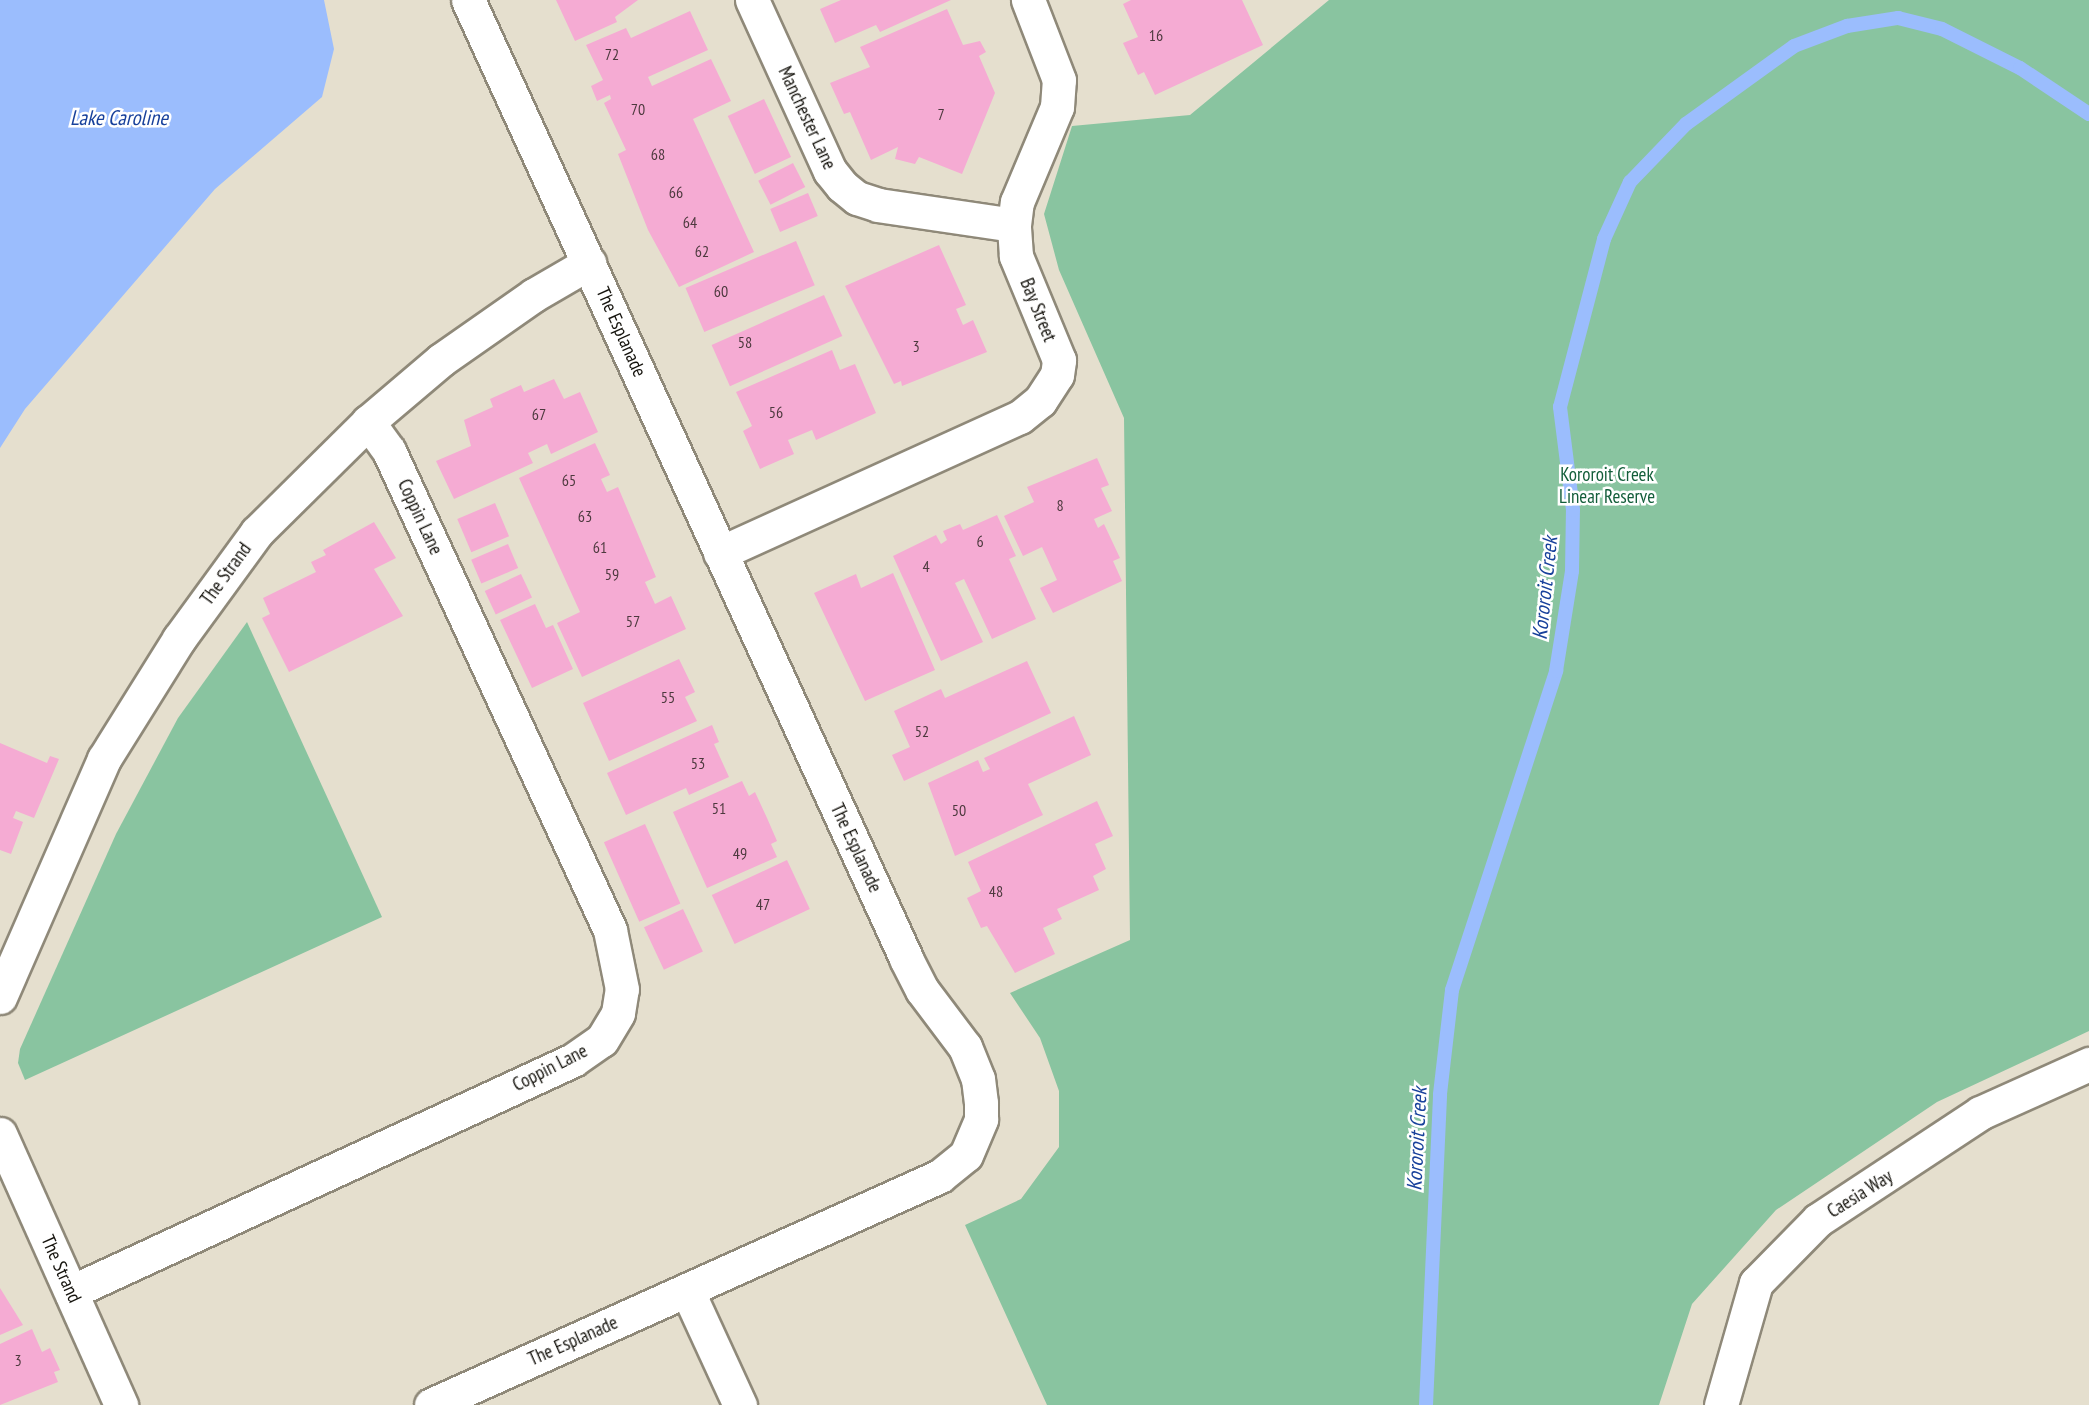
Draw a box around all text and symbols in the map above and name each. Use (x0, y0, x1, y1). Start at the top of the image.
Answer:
house number: 16 (1149, 25, 1163, 45)
house number: 72 (605, 44, 619, 64)
street label: Manchester Lane (773, 63, 841, 173)
house number: 70 (631, 99, 645, 119)
house number: 7 (937, 104, 945, 124)
water label: Lake Caroline (70, 105, 168, 131)
house number: 68 (651, 144, 665, 164)
house number: 66 (669, 182, 683, 202)
house number: 64 (683, 212, 697, 232)
house number: 62 (695, 241, 709, 261)
street label: Bay Street (1015, 275, 1061, 345)
house number: 60 (714, 281, 728, 301)
street label: The Esplanade (591, 284, 651, 380)
house number: 58 (738, 332, 752, 352)
house number: 3 (912, 336, 920, 356)
house number: 56 (769, 402, 783, 422)
house number: 67 (532, 404, 546, 424)
park label: Kororoit Creek Linear Reserve (1559, 464, 1655, 508)
house number: 65 (562, 470, 576, 490)
street label: Coppin Lane (393, 476, 447, 558)
house number: 8 (1056, 495, 1064, 515)
house number: 63 (578, 506, 592, 526)
house number: 6 (976, 531, 984, 551)
water label: Kororoit Creek (1527, 535, 1563, 641)
house number: 61 (593, 537, 607, 557)
street label: The Strand (196, 538, 256, 610)
house number: 4 (922, 556, 930, 576)
house number: 59 (605, 564, 619, 584)
house number: 57 (626, 611, 640, 631)
house number: 55 (661, 687, 675, 707)
house number: 52 (915, 721, 929, 741)
house number: 53 (691, 753, 705, 773)
house number: 51 (712, 798, 726, 818)
street label: The Esplanade (825, 800, 887, 896)
house number: 50 (952, 800, 966, 820)
house number: 49 (733, 843, 747, 863)
house number: 48 (989, 881, 1003, 901)
house number: 47 (756, 894, 770, 914)
street label: Coppin Lane (509, 1039, 591, 1097)
water label: Kororoit Creek (1402, 1087, 1432, 1191)
street label: Caesia Way (1823, 1165, 1897, 1223)
street label: The Strand (36, 1232, 86, 1306)
street label: The Esplanade (525, 1311, 621, 1371)
house number: 3 (14, 1350, 22, 1370)

